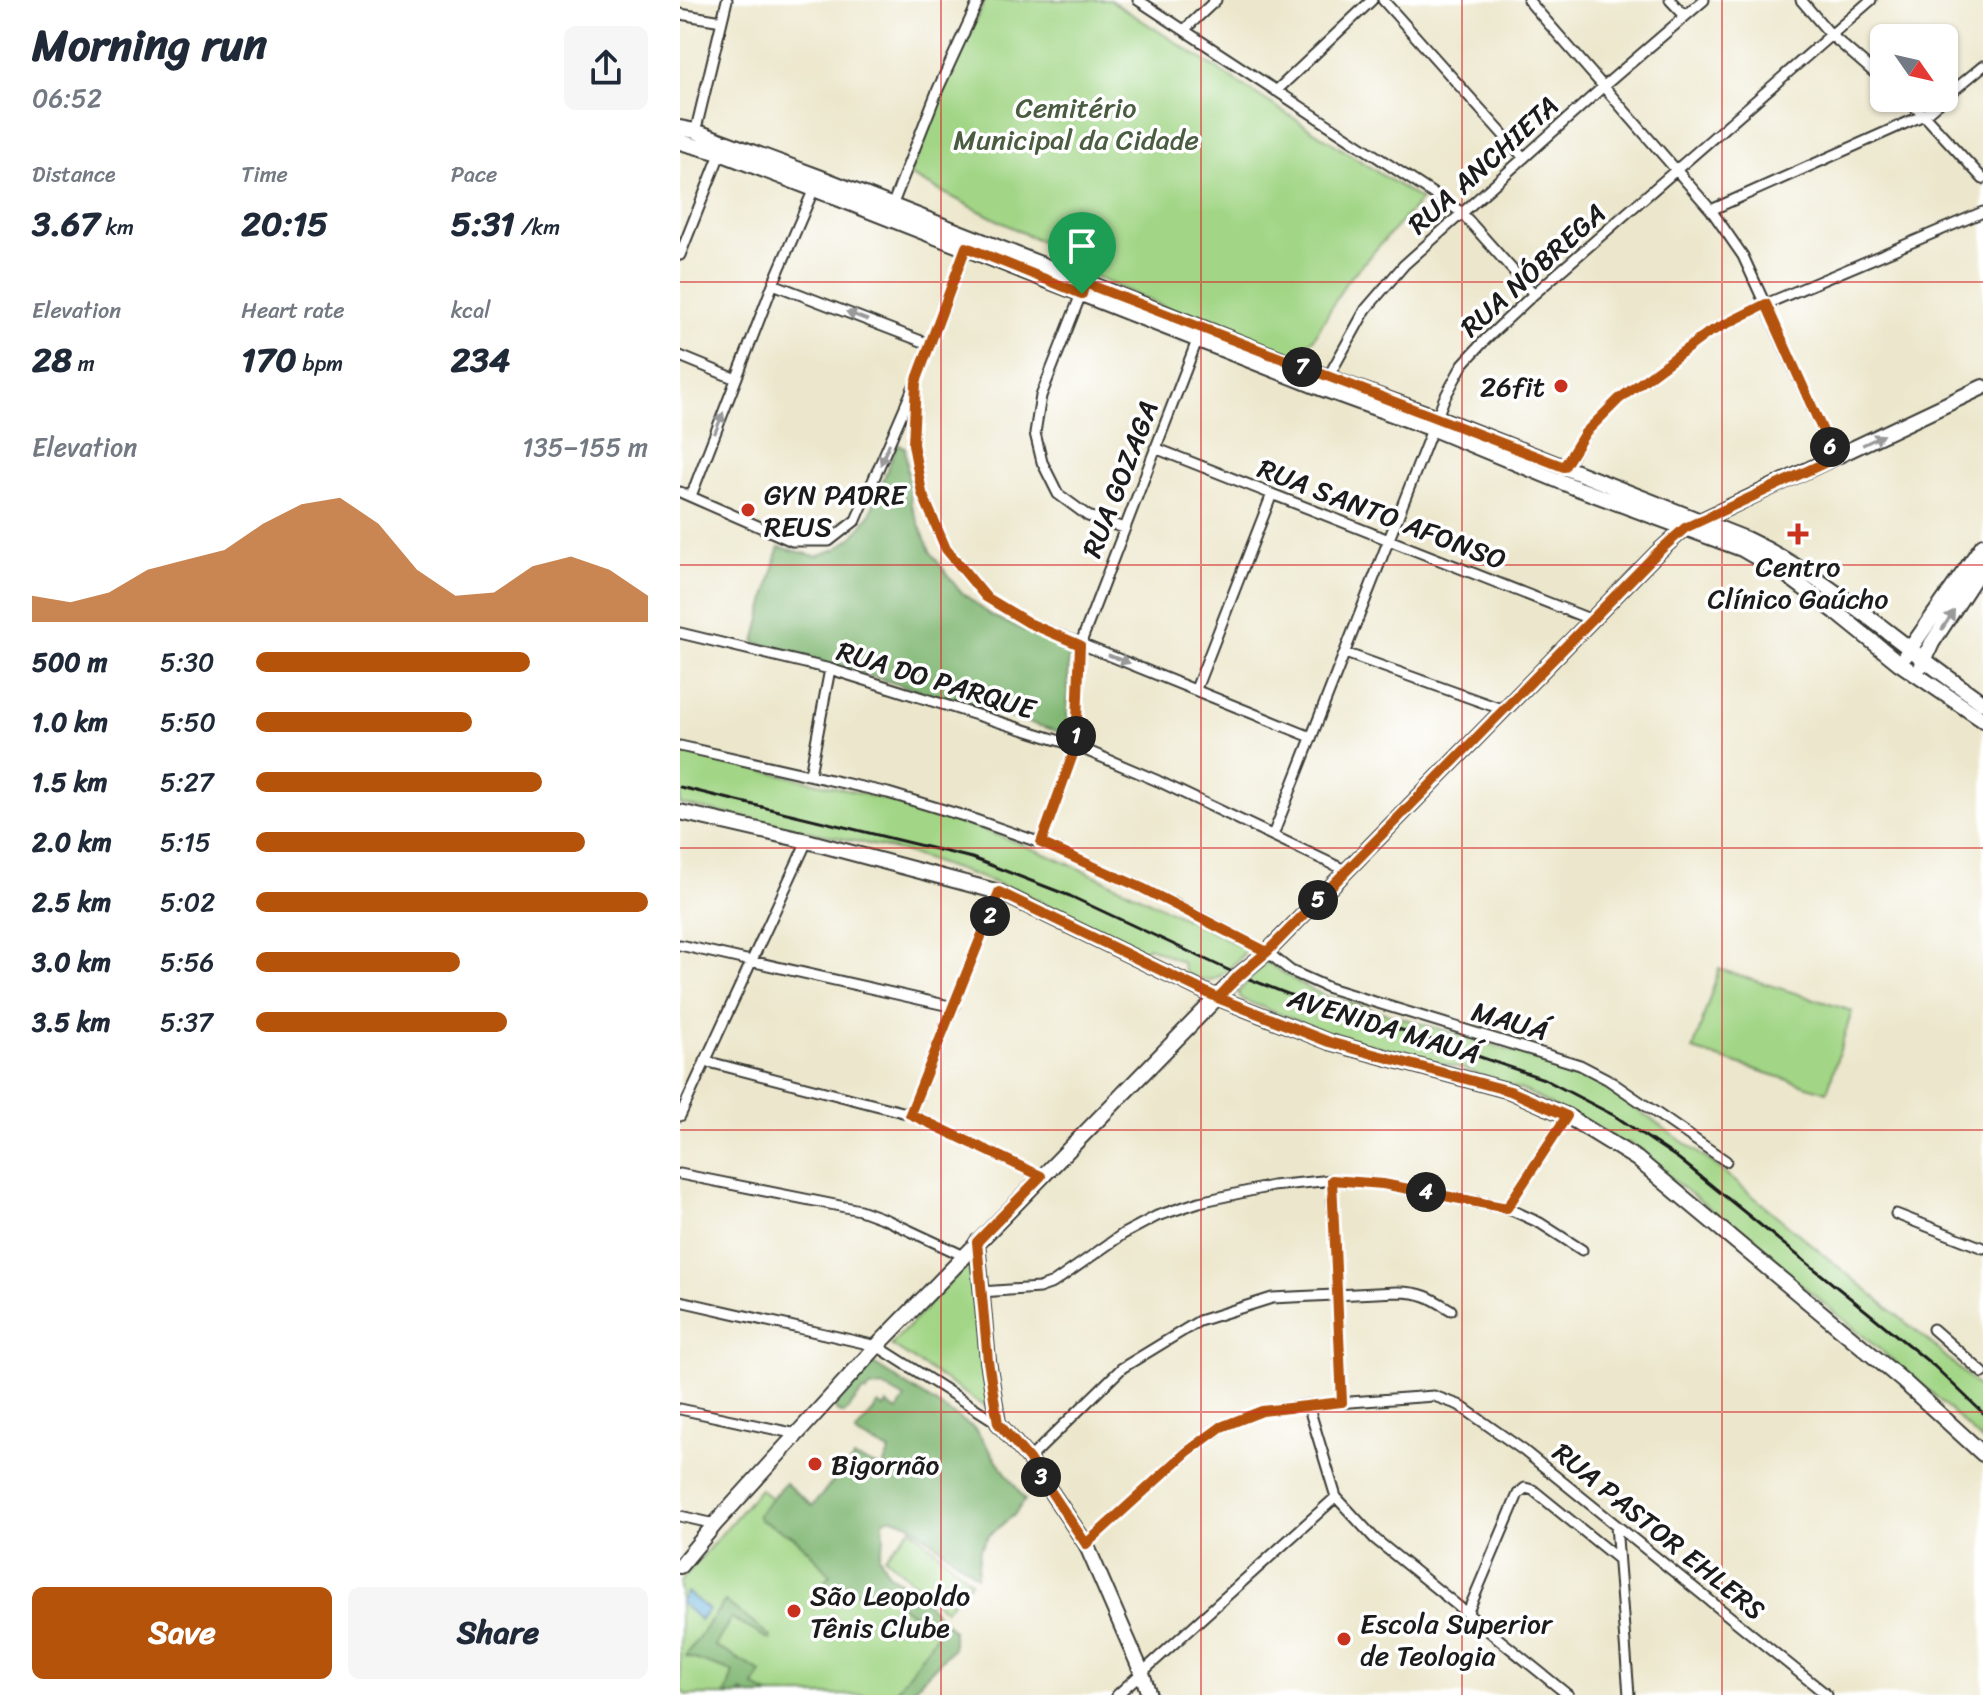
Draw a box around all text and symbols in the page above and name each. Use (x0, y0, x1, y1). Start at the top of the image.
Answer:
text: Morning run (32, 6, 267, 84)
north arrow (1870, 24, 1958, 112)
map controls (1870, 24, 1958, 112)
button: share (564, 26, 648, 110)
text: 06:52 (32, 75, 102, 121)
park label: Cemitério Municipal da Cidade (953, 83, 1199, 164)
street label: RUA ANCHIETA (1396, 83, 1570, 247)
text: Distance (32, 155, 116, 194)
text: Time (241, 155, 288, 194)
text: Pace (451, 155, 497, 194)
street label: RUA NÓBREGA (1448, 190, 1618, 350)
text: 3.67 (32, 194, 100, 254)
text: 20:15 (241, 194, 328, 254)
text: 5:31 (451, 194, 515, 254)
text: km (100, 208, 134, 247)
text: /km (515, 208, 560, 247)
pin (1048, 212, 1116, 294)
icon: arrive (1060, 224, 1104, 268)
text: Elevation (32, 291, 121, 330)
text: Heart rate (241, 291, 345, 330)
text: kcal (451, 291, 491, 330)
one-way arrow (844, 309, 868, 322)
text: 28 (32, 330, 72, 390)
text: 170 (241, 330, 297, 390)
text: 234 (451, 330, 510, 390)
text: m (72, 344, 95, 383)
text: bpm (297, 344, 343, 383)
pin: 7 (1282, 347, 1322, 387)
text: 7 (1296, 347, 1308, 386)
place label: 26fit (1480, 362, 1545, 411)
marker: 26fit (1552, 377, 1570, 395)
street label: RUA GOZAGA (1067, 393, 1173, 565)
one-way arrow (712, 411, 725, 435)
text: Elevation (32, 424, 137, 470)
text: 135–155 m (522, 424, 648, 470)
pin: 6 (1810, 427, 1850, 467)
text: 6 (1824, 427, 1836, 466)
one-way arrow (1861, 433, 1884, 447)
one-way arrow (878, 442, 891, 465)
street label: RUA SANTO AFONSO (1250, 444, 1514, 584)
place label: GYN PADRE REUS (764, 470, 907, 551)
marker: GYN PADRE REUS (739, 501, 757, 519)
marker: Centro Clínico Gaúcho (1787, 523, 1809, 545)
place label: Centro Clínico Gaúcho (1708, 542, 1888, 623)
one-way arrow (1940, 609, 1955, 630)
street label: RUA DO PARQUE (831, 627, 1043, 734)
text: 500 m (32, 639, 107, 685)
text: 5:30 (160, 639, 214, 685)
one-way arrow (1107, 653, 1131, 666)
text: 1.0 km (32, 699, 108, 745)
text: 5:50 (160, 699, 216, 745)
pin: 1 (1056, 716, 1096, 756)
text: 1 (1071, 716, 1081, 755)
text: 1.5 km (32, 759, 107, 805)
text: 5:27 (160, 759, 214, 805)
text: 2.0 km (32, 819, 112, 865)
text: 5:15 (160, 819, 211, 865)
text: 2.5 km (32, 879, 111, 925)
text: 5:02 (160, 879, 215, 925)
pin: 5 (1298, 880, 1338, 920)
text: 5 (1311, 880, 1325, 919)
pin: 2 (970, 896, 1010, 936)
text: 2 (984, 896, 996, 935)
text: 3.0 km (32, 939, 111, 985)
text: 5:56 (160, 939, 214, 985)
street label: AVENIDA MAUÁ (1281, 973, 1489, 1079)
street label: MAUÁ (1466, 987, 1558, 1056)
text: 3.5 km (32, 999, 111, 1045)
text: 5:37 (160, 999, 213, 1045)
pin: 4 (1406, 1172, 1446, 1212)
text: 4 (1419, 1172, 1433, 1211)
street label: RUA PASTOR EHLERS (1541, 1429, 1777, 1633)
place label: Bigornão (831, 1440, 940, 1489)
marker: Bigornão (806, 1455, 824, 1473)
pin: 3 (1021, 1457, 1061, 1497)
text: 3 (1035, 1457, 1047, 1496)
place label: São Leopoldo Tênis Clube (810, 1571, 970, 1652)
button: Save (32, 1587, 332, 1679)
button: Share (348, 1587, 648, 1679)
place label: Escola Superior de Teologia (1360, 1599, 1554, 1680)
marker: São Leopoldo Tênis Clube (785, 1602, 803, 1620)
marker: Escola Superior de Teologia (1335, 1630, 1353, 1648)

